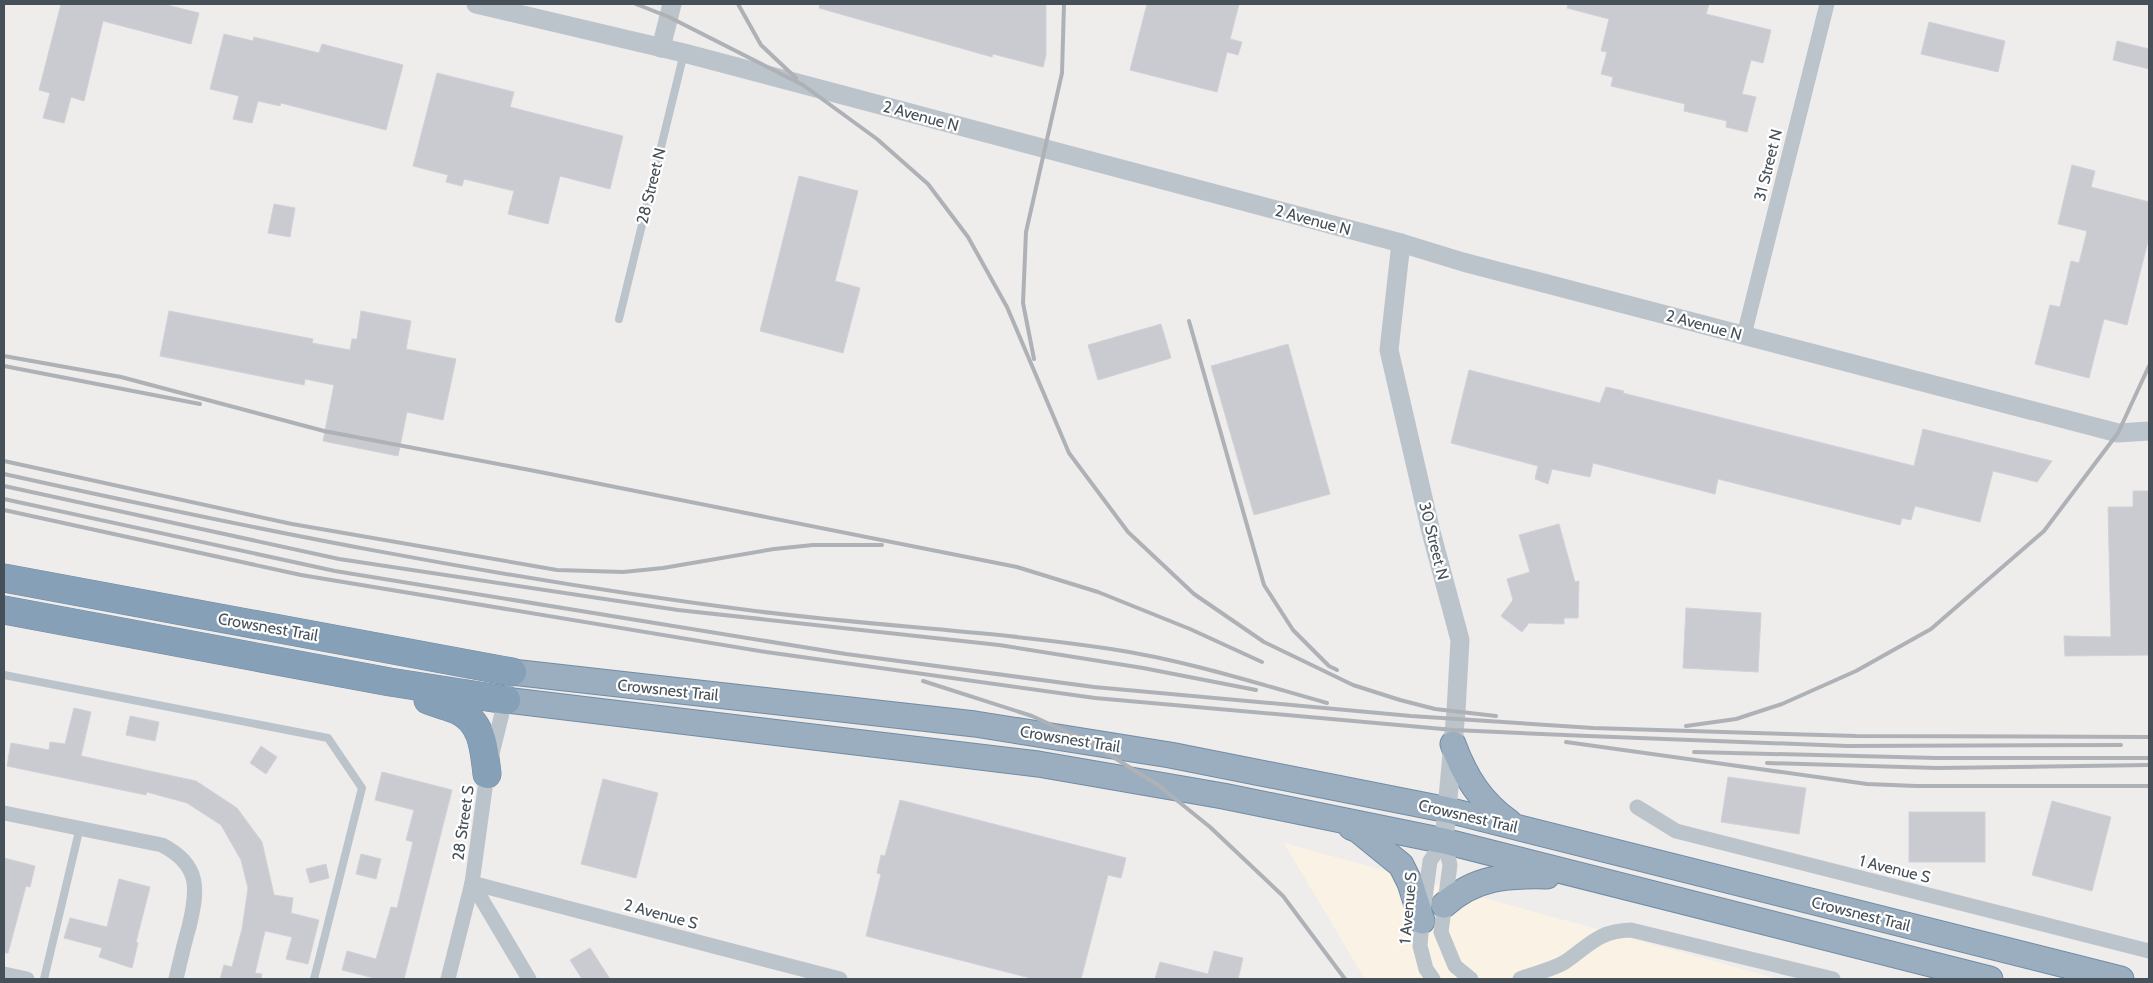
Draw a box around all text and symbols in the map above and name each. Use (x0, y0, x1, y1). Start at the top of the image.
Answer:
street label: 2 Avenue N (881, 97, 961, 135)
street label: 31 Street N (1750, 127, 1786, 203)
street label: 28 Street N (632, 146, 670, 226)
street label: 2 Avenue N (1273, 201, 1353, 239)
street label: 2 Avenue N (1664, 306, 1744, 344)
street label: 30 Street N (1415, 500, 1453, 582)
street label: Crowsnest Trail (217, 609, 320, 645)
street label: Crowsnest Trail (617, 675, 720, 705)
street label: Crowsnest Trail (1019, 722, 1122, 756)
street label: 28 Street S (448, 784, 478, 862)
street label: Crowsnest Trail (1417, 795, 1520, 837)
street label: 1 Avenue S (1858, 851, 1932, 887)
street label: 1 Avenue S (1395, 871, 1421, 945)
street label: Crowsnest Trail (1810, 893, 1913, 936)
street label: 2 Avenue S (622, 895, 700, 933)

